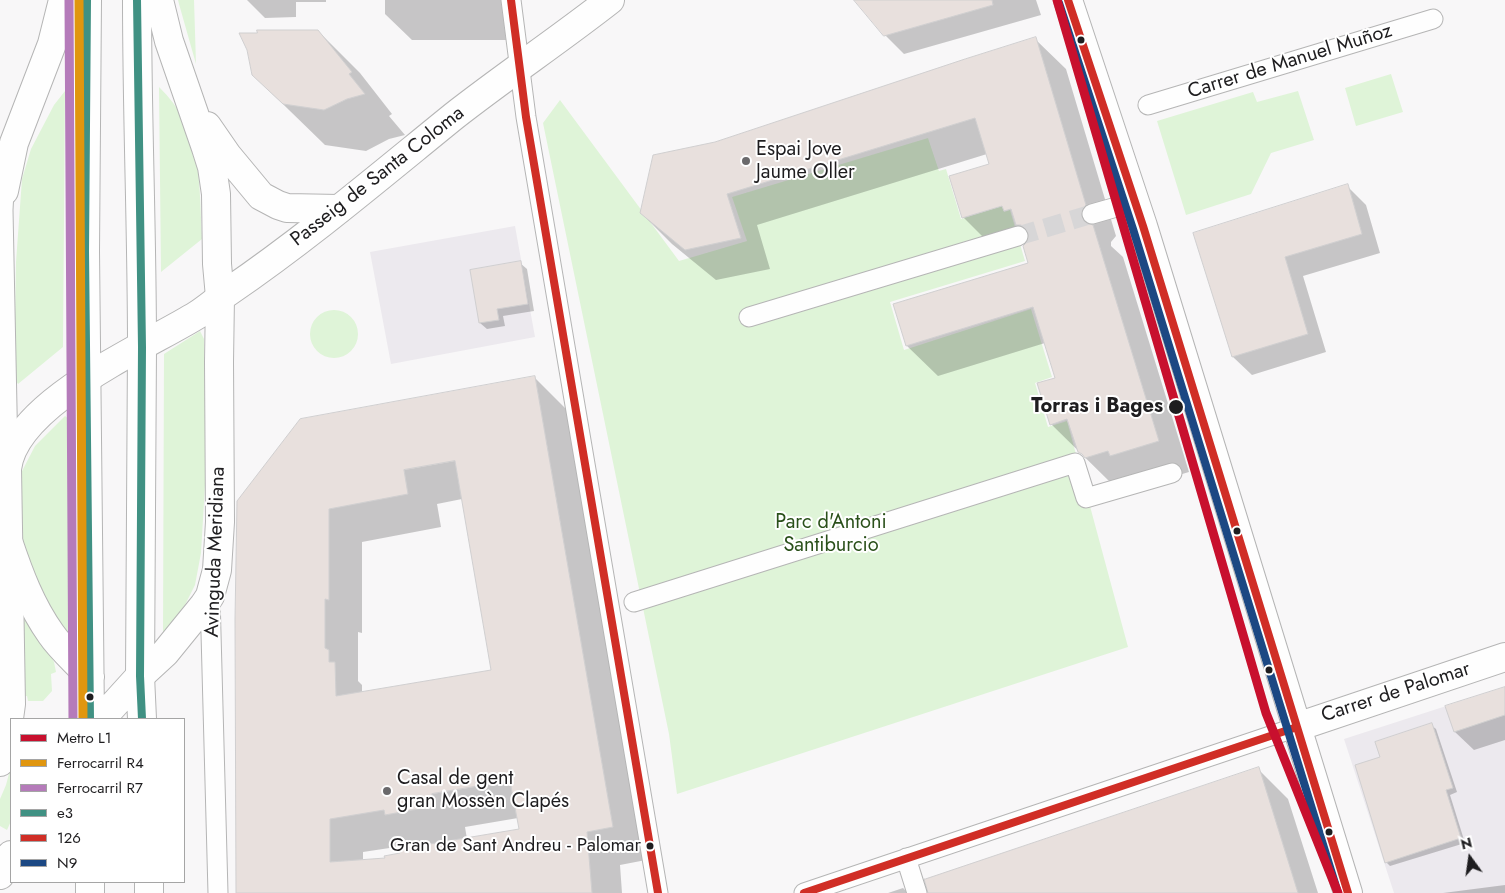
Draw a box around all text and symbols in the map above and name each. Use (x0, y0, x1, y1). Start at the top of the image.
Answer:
street label: Carrer de Manuel Muñoz (1185, 19, 1395, 105)
unlabelled marker (1076, 35, 1086, 45)
street label: Passeig de Santa Coloma (286, 102, 470, 252)
place label: Espai Jove Jaume Oller (756, 138, 855, 185)
marker: Espai Jove Jaume Oller (740, 155, 752, 167)
place label: Torras i Bages (1031, 395, 1163, 419)
marker: Torras i Bages (1167, 398, 1185, 416)
street label: Avinguda Meridiana (201, 466, 231, 638)
park label: Parc d'Antoni Santiburcio (775, 511, 887, 558)
unlabelled marker (1232, 526, 1242, 536)
street label: Carrer de Palomar (1318, 658, 1474, 728)
unlabelled marker (1264, 665, 1274, 675)
unlabelled marker (85, 692, 95, 702)
legend (10, 718, 185, 883)
text: Metro L1 (57, 727, 112, 749)
text: Ferrocarril R4 (57, 752, 144, 774)
place label: Casal de gent gran Mossèn Clapés (397, 767, 569, 814)
text: Ferrocarril R7 (57, 777, 143, 799)
marker: Casal de gent gran Mossèn Clapés (381, 785, 393, 797)
text: e3 (57, 802, 73, 824)
text: 126 (57, 827, 81, 849)
unlabelled marker (1324, 827, 1334, 837)
text: N (1459, 832, 1474, 854)
north arrow (1445, 833, 1495, 883)
place label: Gran de Sant Andreu - Palomar (390, 835, 641, 857)
marker: Gran de Sant Andreu - Palomar (645, 841, 655, 851)
text: N9 (57, 852, 77, 874)

